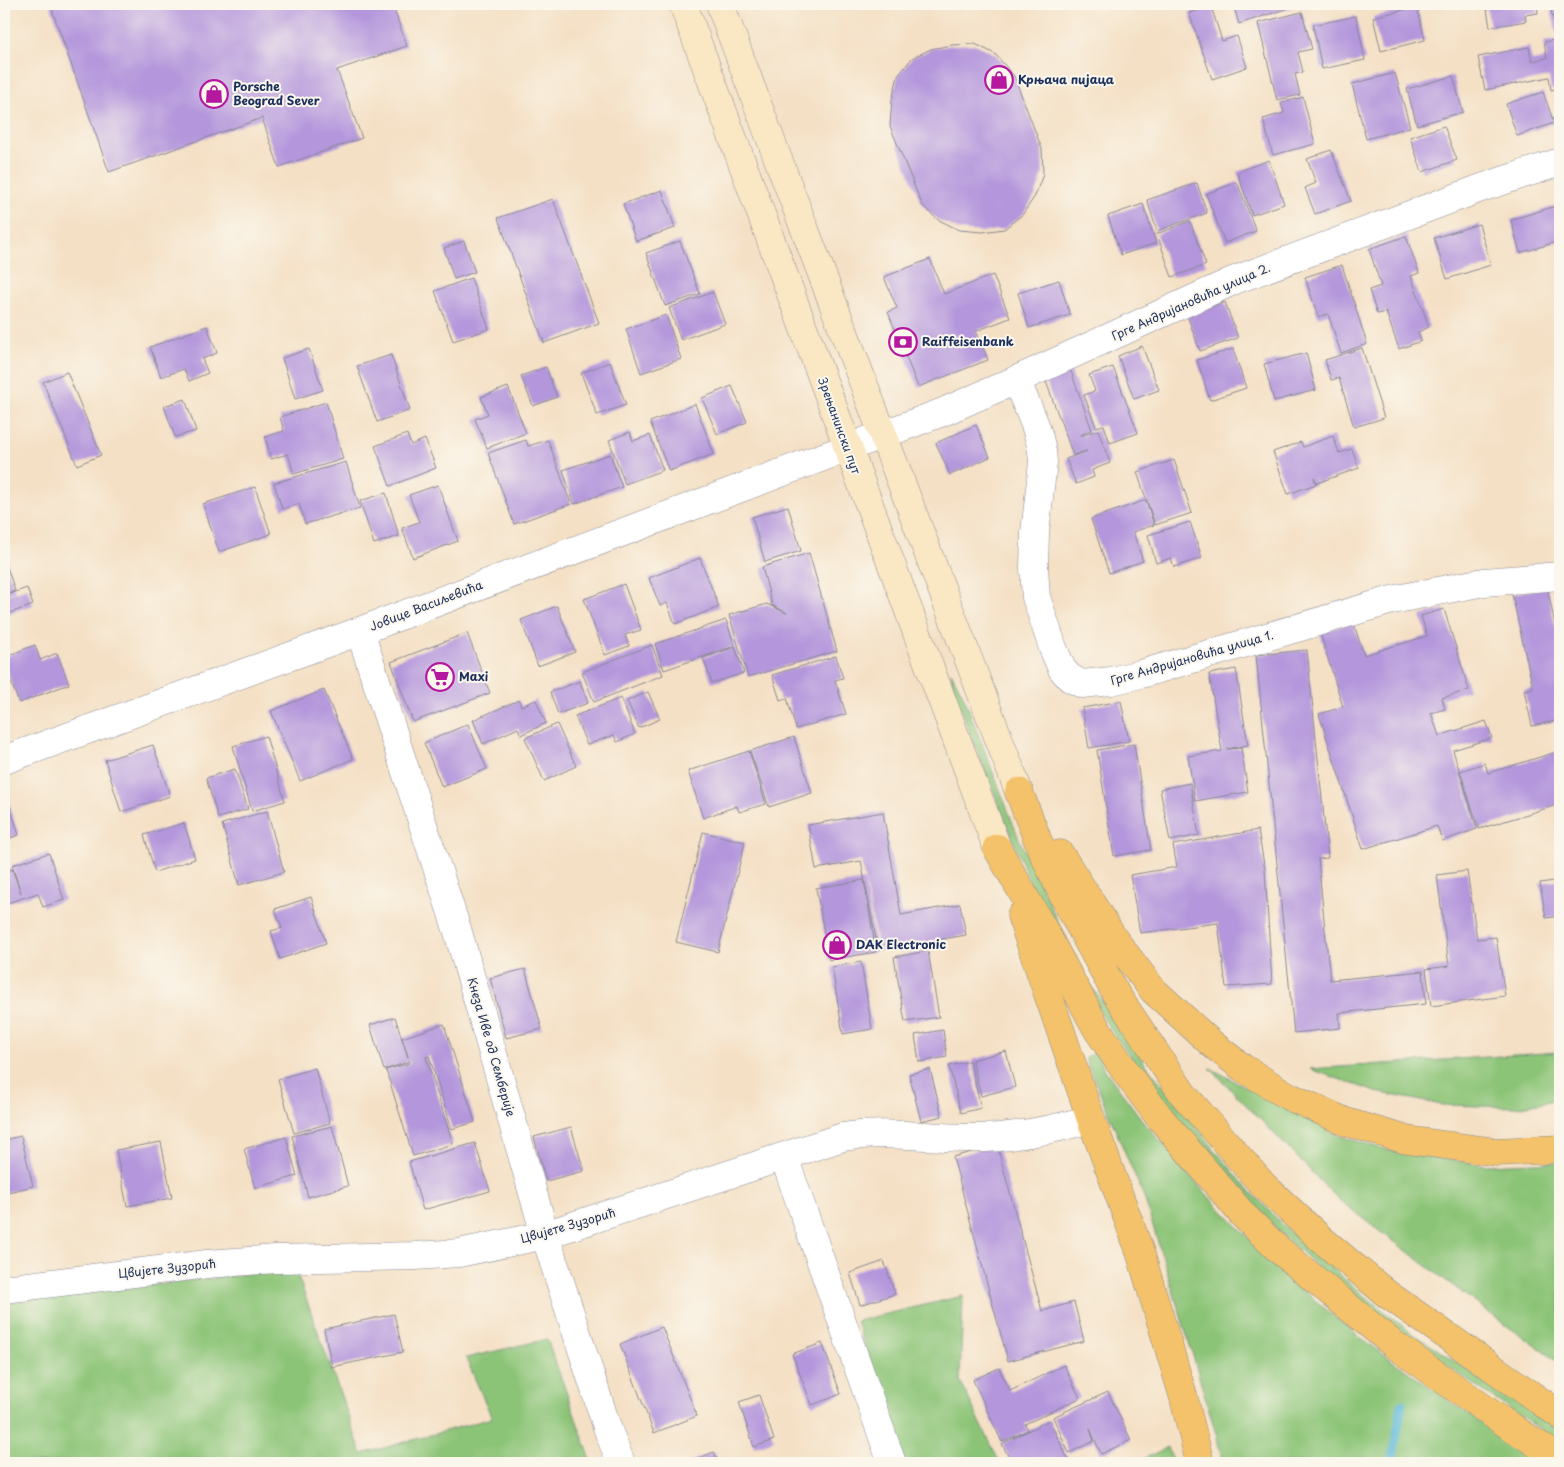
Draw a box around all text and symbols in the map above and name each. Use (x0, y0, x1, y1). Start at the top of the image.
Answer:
shop icon: Крњача пијаца (984, 65, 1014, 95)
place label: Крњача пијаца (1018, 70, 1115, 88)
place label: Porsche Beograd Sever (233, 77, 320, 109)
shop icon: Porsche Beograd Sever (199, 79, 229, 109)
street label: Грге Андријановића улица 2. (1108, 258, 1273, 344)
bank icon: Raiffeisenbank (888, 327, 918, 357)
place label: Raiffeisenbank (922, 332, 1014, 350)
street label: Зрењанински пут (814, 375, 866, 477)
street label: Јовице Васиљевића (366, 575, 485, 635)
street label: Грге Андријановића улица 1. (1108, 625, 1275, 689)
supermarket icon: Maxi (425, 662, 455, 692)
place label: Maxi (459, 667, 489, 685)
shop icon: DAK Electronic (822, 930, 852, 960)
place label: DAK Electronic (856, 935, 946, 953)
street label: Кнеза Иве од Семберије (463, 975, 521, 1119)
street label: Цвијете Зузорић (518, 1203, 617, 1247)
street label: Цвијете Зузорић (117, 1254, 217, 1282)

